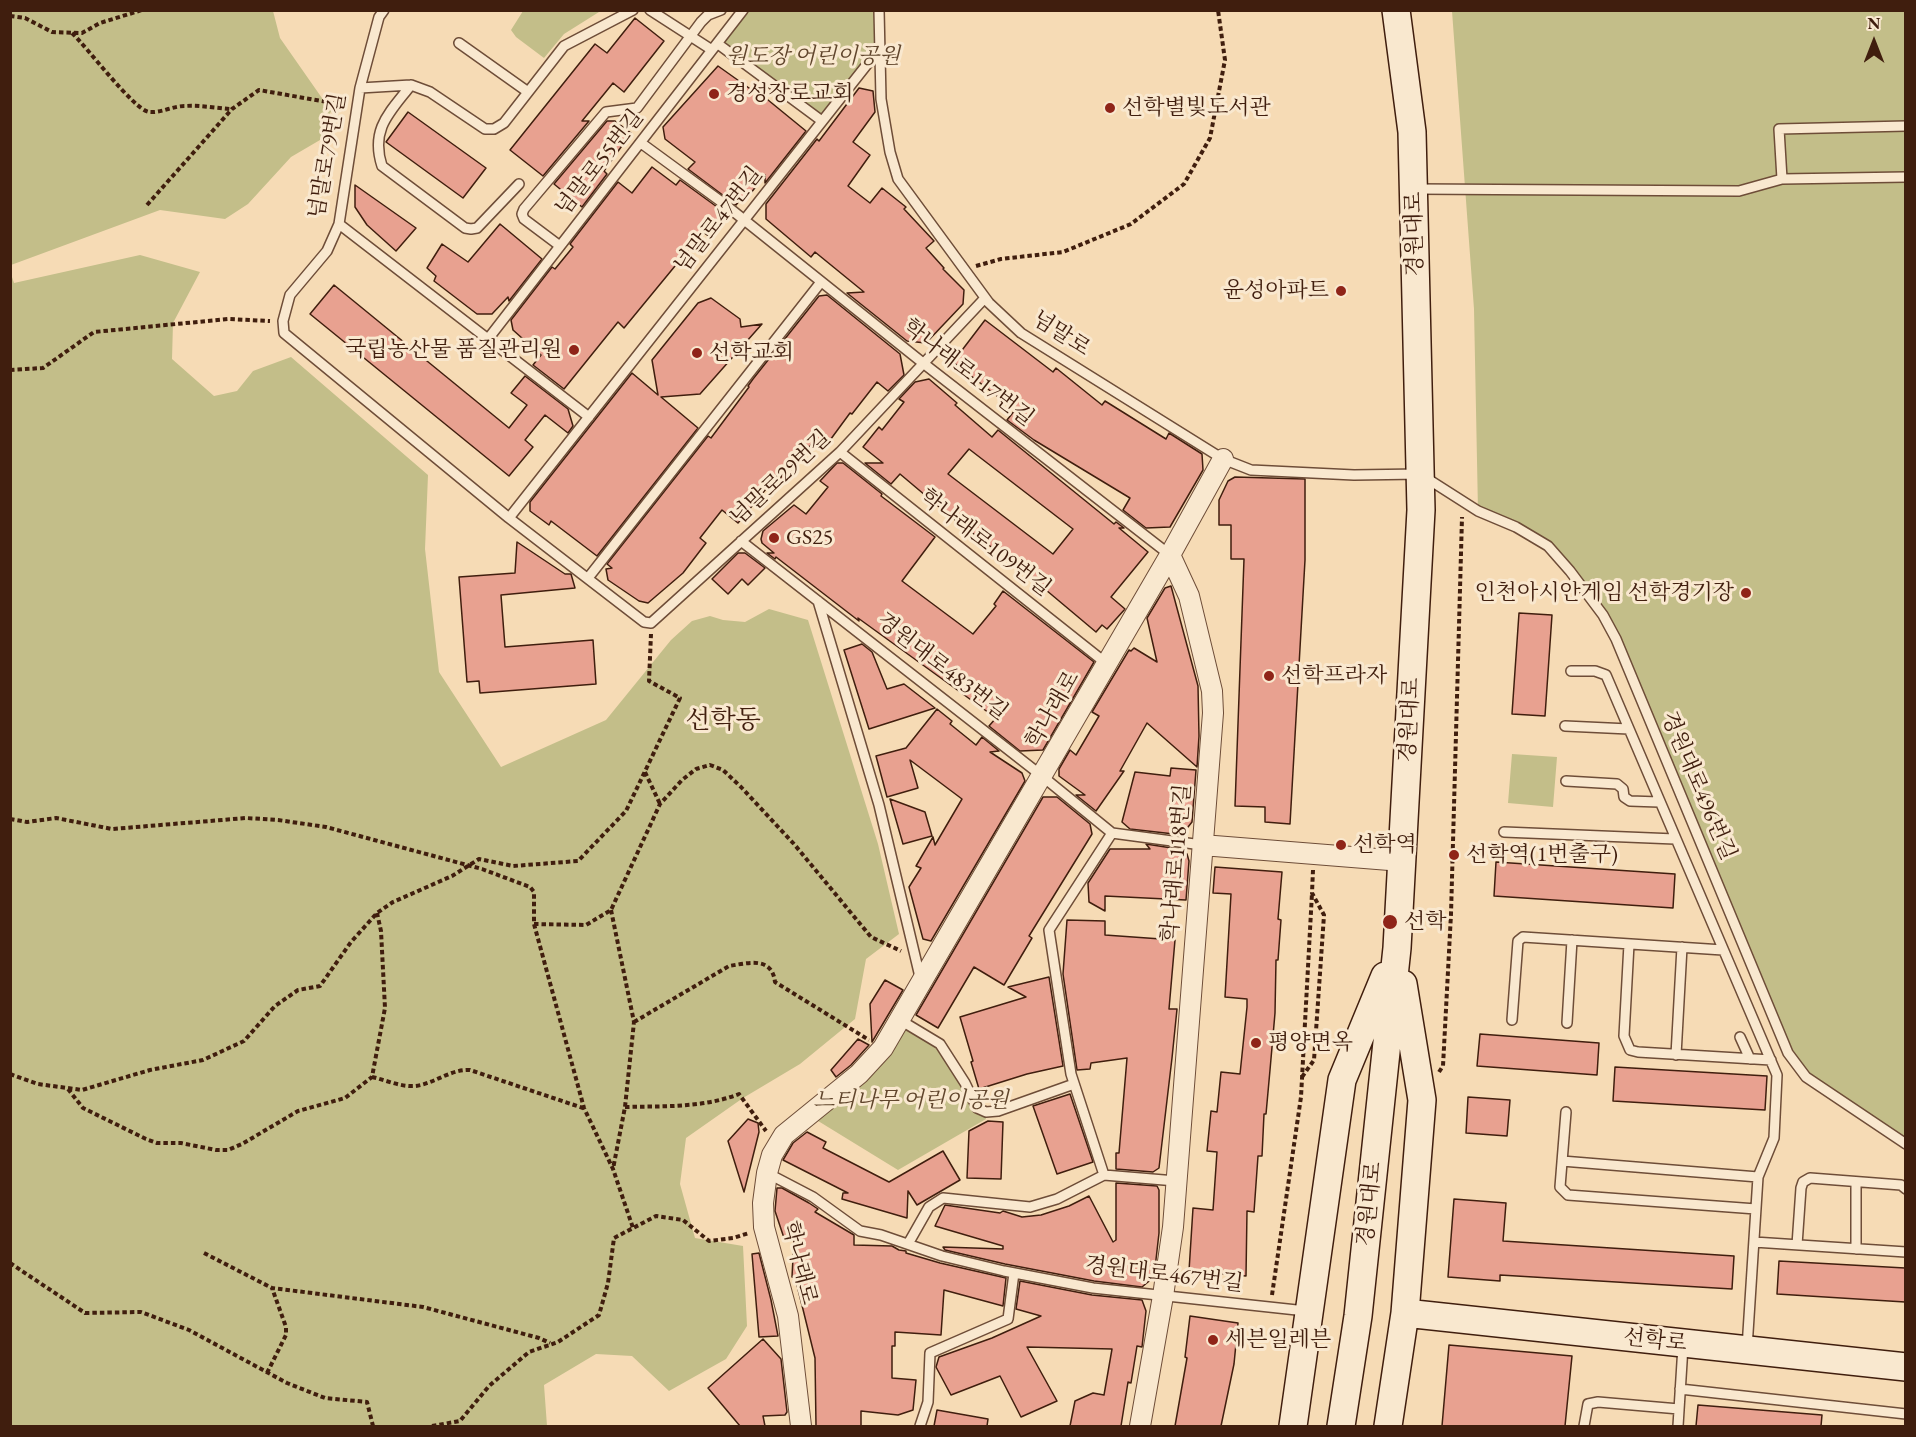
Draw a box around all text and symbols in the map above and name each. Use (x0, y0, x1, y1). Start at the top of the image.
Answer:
north arrow (1844, 12, 1904, 72)
text: N (1868, 13, 1880, 34)
park label: 원도장 어린이공원 (726, 44, 900, 70)
place label: 경성장로교회 (726, 81, 854, 107)
marker: 경성장로교회 (707, 87, 721, 101)
street label: 넘말로79번길 (304, 91, 352, 221)
place label: 선학별빛도서관 (1122, 95, 1271, 121)
marker: 선학별빛도서관 (1103, 101, 1117, 115)
street label: 넘말로55번길 (550, 105, 650, 221)
street label: 넘말로47번길 (669, 162, 769, 278)
street label: 경원대로 (1401, 191, 1429, 277)
place label: 윤성아파트 (1223, 278, 1329, 304)
marker: 윤성아파트 (1334, 284, 1348, 298)
street label: 넘말로 (1027, 306, 1095, 362)
street label: 학나래로117번길 (897, 314, 1039, 432)
place label: 국립농산물 품질관리원 (345, 337, 562, 363)
place label: 선학교회 (709, 340, 794, 366)
marker: 국립농산물 품질관리원 (567, 343, 581, 357)
marker: 선학교회 (690, 346, 704, 360)
street label: 넘말로29번길 (725, 425, 837, 531)
street label: 학나래로109번길 (914, 484, 1056, 602)
place label: GS25 (786, 525, 833, 551)
marker: GS25 (767, 531, 781, 545)
place label: 인천아시안게임 선학경기장 (1475, 580, 1734, 606)
marker: 인천아시안게임 선학경기장 (1739, 586, 1753, 600)
street label: 경원대로483번길 (871, 608, 1013, 726)
place label: 선학프라자 (1281, 663, 1387, 689)
street label: 학나래로 (1020, 667, 1086, 753)
marker: 선학프라자 (1262, 669, 1276, 683)
street label: 경원대로 (1395, 677, 1425, 763)
district label: 선학동 (685, 705, 761, 737)
street label: 경원대로496번길 (1655, 708, 1741, 864)
street label: 학나래로118번길 (1157, 783, 1197, 943)
place label: 선학역 (1353, 832, 1417, 858)
marker: 선학역 (1334, 838, 1348, 852)
place label: 선학역(1번출구) (1466, 842, 1618, 868)
marker: 선학역(1번출구) (1447, 848, 1461, 862)
place label: 선학 (1404, 909, 1447, 935)
marker: 선학 (1381, 913, 1399, 931)
place label: 평양면옥 (1268, 1030, 1353, 1056)
marker: 평양면옥 (1249, 1036, 1263, 1050)
park label: 느티나무 어린이공원 (813, 1088, 1009, 1114)
street label: 경원대로 (1352, 1160, 1388, 1248)
street label: 학나래로 (776, 1219, 822, 1307)
street label: 경원대로467번길 (1083, 1252, 1245, 1298)
street label: 선학로 (1622, 1325, 1688, 1357)
place label: 세븐일레븐 (1225, 1327, 1331, 1353)
marker: 세븐일레븐 (1206, 1333, 1220, 1347)

